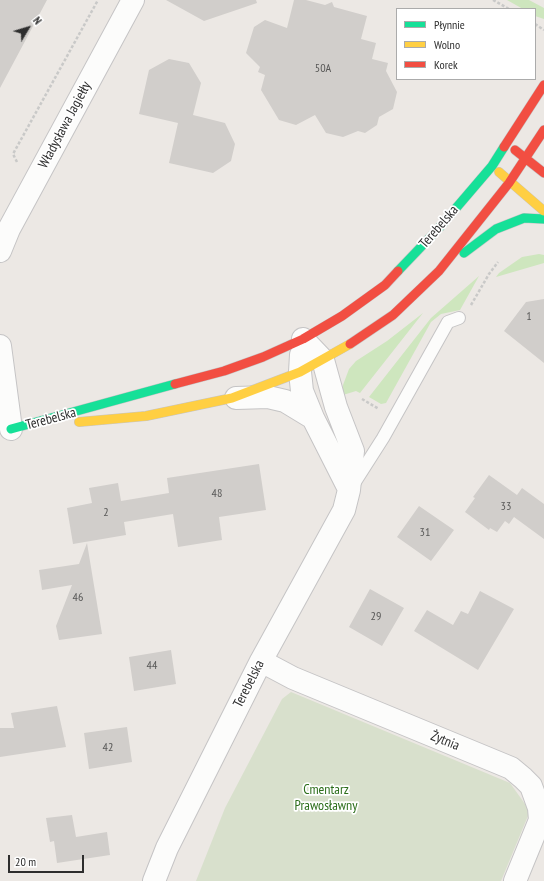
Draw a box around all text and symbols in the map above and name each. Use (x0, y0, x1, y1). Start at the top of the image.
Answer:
north arrow (8, 8, 48, 48)
legend (396, 8, 536, 80)
text: N (30, 14, 45, 27)
text: Płynnie (434, 17, 465, 32)
text: Wolno (434, 37, 460, 52)
text: Korek (434, 57, 458, 72)
house number: 50A (315, 62, 331, 76)
street label: Władysława Jagiełły (35, 79, 95, 171)
street label: Terebelska (416, 202, 462, 252)
house number: 1 (526, 310, 532, 324)
street label: Terebelska (24, 404, 78, 434)
house number: 48 (212, 487, 222, 501)
house number: 33 (501, 500, 511, 514)
house number: 2 (103, 506, 109, 520)
house number: 31 (420, 526, 430, 540)
house number: 46 (73, 591, 83, 605)
house number: 29 (371, 610, 381, 624)
street label: Terebelska (230, 657, 268, 711)
house number: 44 (147, 659, 157, 673)
street label: Żytnia (428, 728, 462, 754)
house number: 42 (103, 741, 113, 755)
park label: Cmentarz Prawosławny (295, 782, 357, 814)
scale bar (10, 847, 86, 873)
text: 20 m (15, 854, 36, 869)

